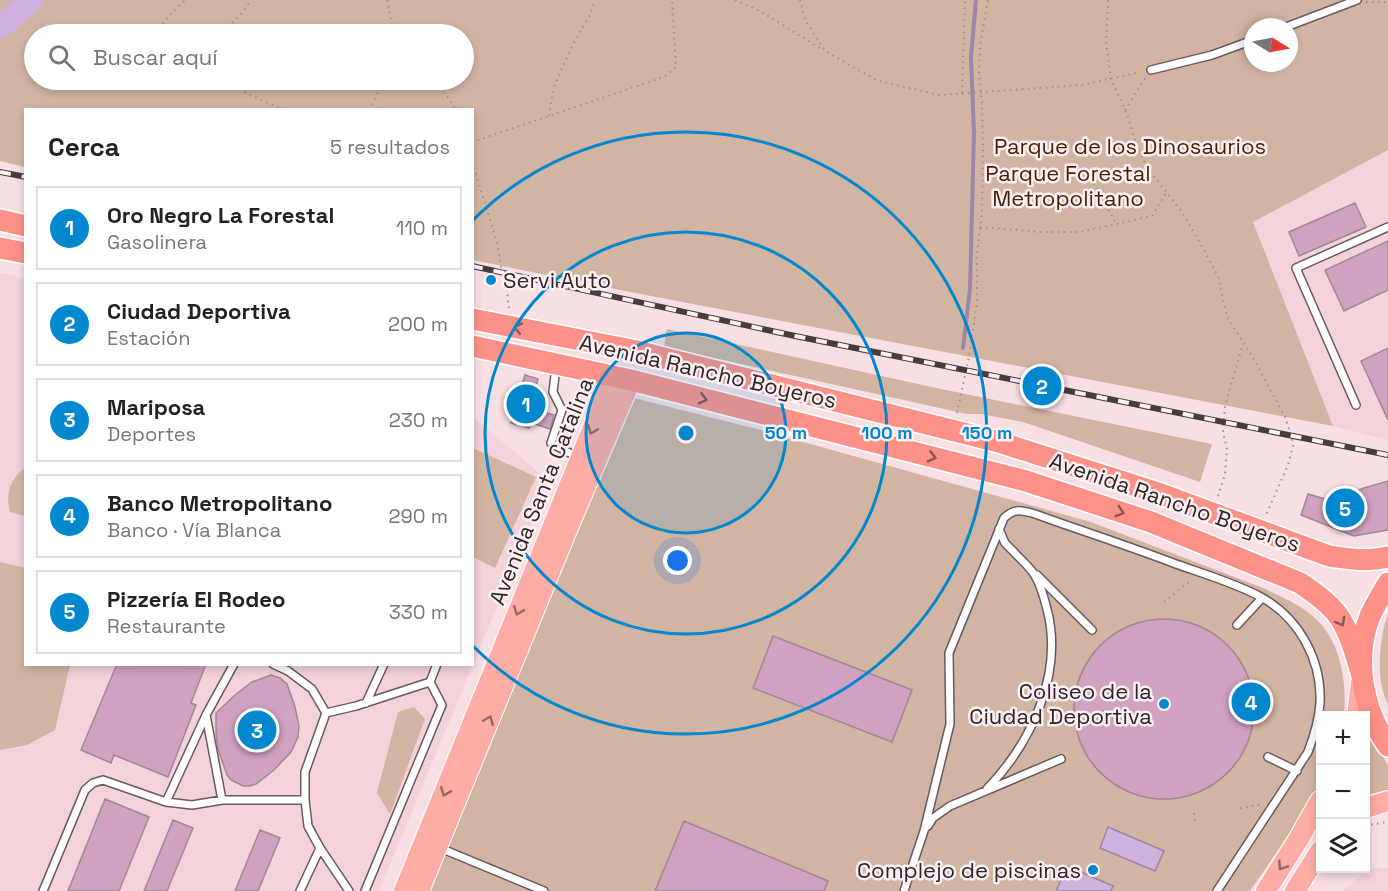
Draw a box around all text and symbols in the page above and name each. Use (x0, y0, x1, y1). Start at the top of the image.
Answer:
north arrow (1244, 18, 1298, 72)
search box (24, 24, 474, 90)
icon: search (45, 41, 78, 74)
text: Buscar aquí (93, 43, 218, 71)
text: Cerca (48, 130, 120, 164)
park label: Parque de los Dinosaurios (994, 132, 1266, 160)
text: 5 resultados (330, 134, 450, 160)
park label: Parque Forestal Metropolitano (985, 159, 1151, 212)
text: Oro Negro La Forestal (107, 201, 334, 229)
text: 1 (65, 215, 74, 241)
text: 110 m (396, 215, 448, 241)
text: Gasolinera (107, 229, 207, 255)
place label: Servi Auto (503, 266, 611, 294)
marker: Servi Auto (484, 273, 498, 287)
text: Ciudad Deportiva (107, 297, 291, 325)
text: 2 (64, 311, 75, 337)
text: 200 m (388, 311, 448, 337)
one-way arrow (513, 322, 523, 335)
text: Estación (107, 325, 190, 351)
street label: Avenida Rancho Boyeros (577, 328, 839, 414)
pin: 2 (1022, 364, 1062, 408)
street label: Avenida Santa Catalina (483, 373, 600, 609)
pin: 1 (506, 382, 546, 426)
one-way arrow (698, 391, 708, 404)
text: Mariposa (107, 393, 205, 421)
text: 3 (63, 407, 76, 433)
text: 230 m (389, 407, 448, 433)
text: Deportes (107, 421, 196, 447)
text: 50 m (765, 421, 807, 444)
text: 100 m (861, 421, 913, 444)
text: 150 m (962, 421, 1012, 444)
centre of rings (676, 423, 696, 443)
one-way arrow (587, 424, 599, 435)
street label: Avenida Rancho Boyeros (1046, 446, 1304, 558)
one-way arrow (927, 450, 937, 463)
pin: 5 (1326, 486, 1364, 530)
text: Banco Metropolitano (107, 489, 332, 517)
text: 4 (63, 503, 76, 529)
text: 290 m (389, 503, 448, 529)
one-way arrow (1114, 504, 1125, 517)
text: Banco · Vía Blanca (107, 517, 281, 543)
your location (663, 546, 692, 575)
text: Pizzería El Rodeo (107, 585, 286, 613)
text: 5 (64, 599, 76, 625)
text: 330 m (389, 599, 448, 625)
one-way arrow (513, 605, 525, 616)
text: Restaurante (107, 613, 226, 639)
one-way arrow (1334, 616, 1346, 626)
place label: Coliseo de la Ciudad Deportiva (969, 677, 1152, 730)
pin: 4 (1232, 680, 1270, 724)
marker: Coliseo de la Ciudad Deportiva (1157, 697, 1171, 711)
pin: 3 (238, 708, 276, 752)
map controls (1316, 711, 1370, 873)
button: + (1316, 711, 1370, 765)
one-way arrow (482, 716, 494, 727)
button: − (1316, 765, 1370, 819)
one-way arrow (440, 785, 452, 796)
button: layers (1316, 819, 1370, 873)
place label: Complejo de piscinas (857, 856, 1081, 884)
one-way arrow (1278, 859, 1289, 870)
marker: Complejo de piscinas (1086, 863, 1100, 877)

